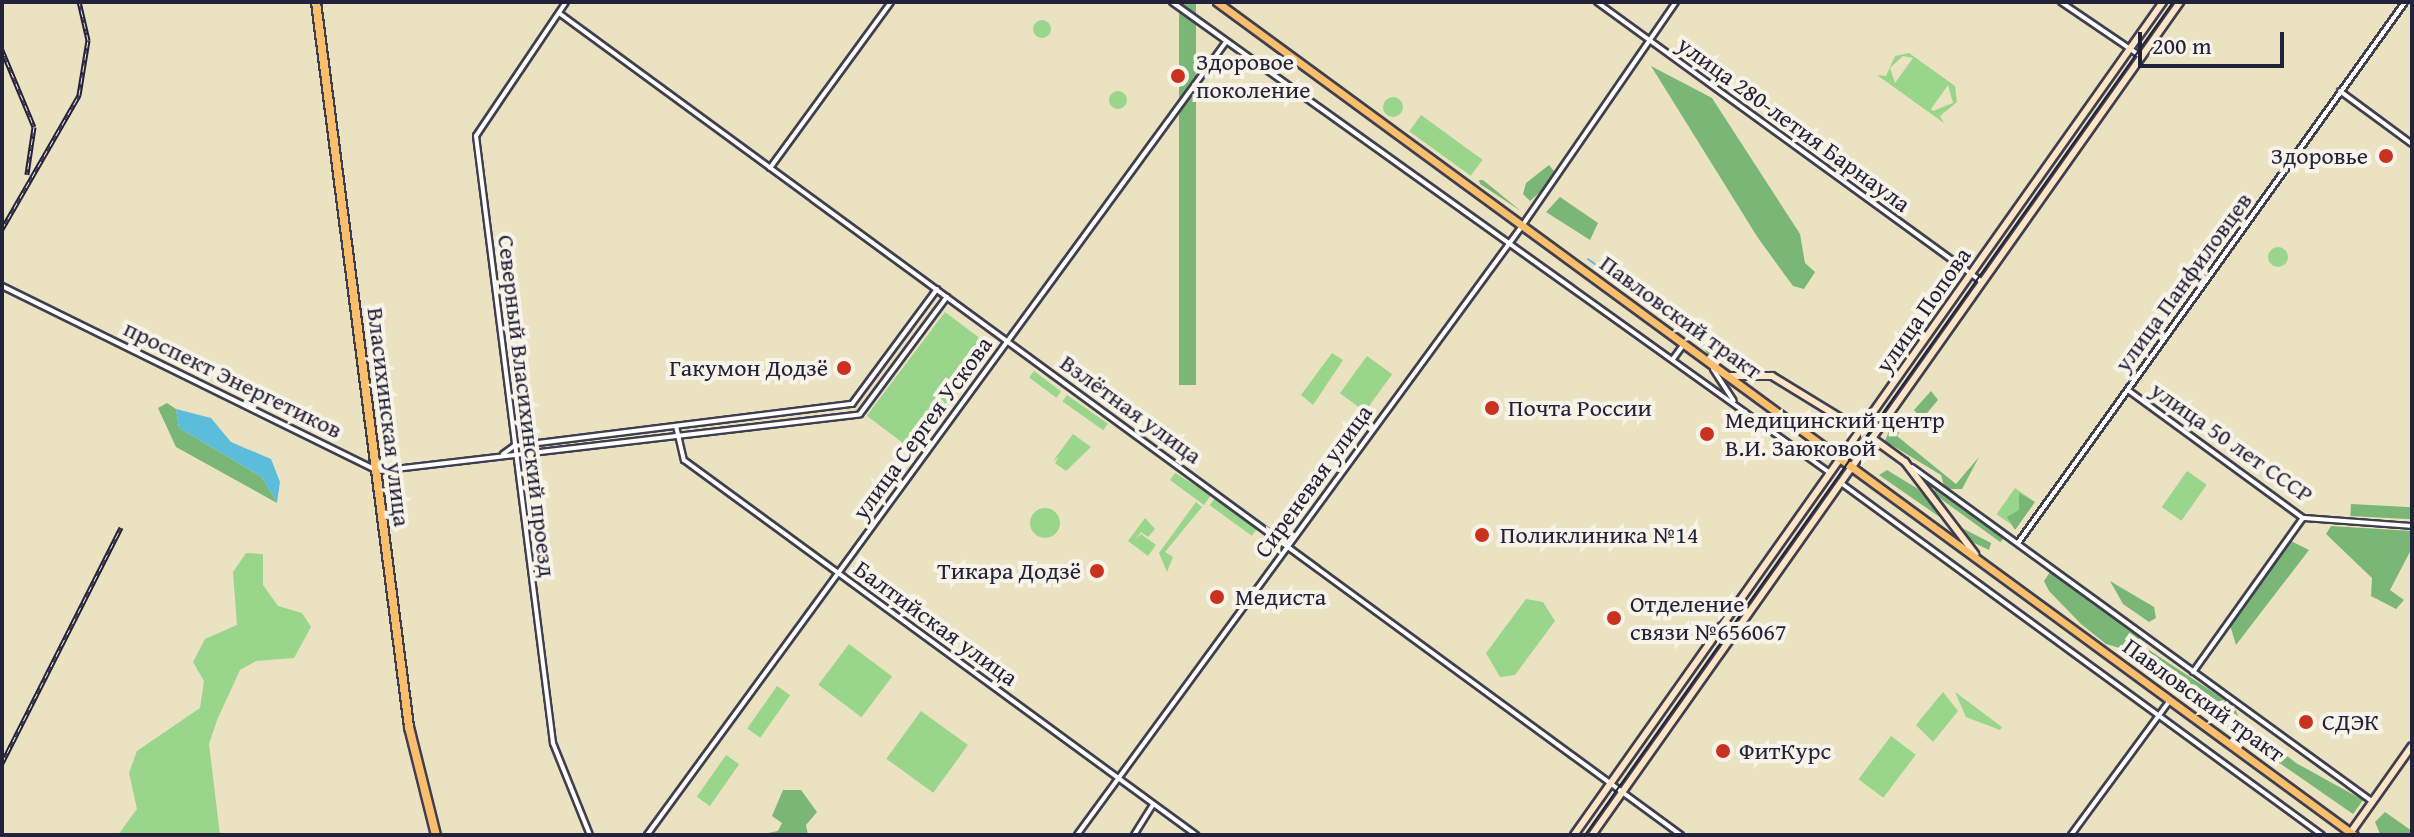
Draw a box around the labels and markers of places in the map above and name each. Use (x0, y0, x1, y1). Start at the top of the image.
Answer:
place label: Здоровое поколение (1196, 48, 1311, 104)
marker: Здоровое поколение (1167, 65, 1189, 87)
place label: Здоровье (2271, 142, 2368, 170)
marker: Здоровье (2375, 145, 2397, 167)
place label: Гакумон Додзё (669, 354, 828, 382)
marker: Гакумон Додзё (835, 359, 853, 377)
place label: Почта России (1508, 394, 1652, 422)
marker: Почта России (1483, 399, 1501, 417)
place label: Медицинский центр В.И. Заюковой (1725, 406, 1945, 462)
marker: Медицинский центр В.И. Заюковой (1696, 423, 1718, 445)
place label: Поликлиника №14 (1500, 521, 1698, 549)
marker: Поликлиника №14 (1471, 524, 1493, 546)
place label: Тикара Додзё (937, 557, 1081, 585)
marker: Тикара Додзё (1088, 562, 1106, 580)
place label: Медиста (1235, 583, 1326, 611)
marker: Медиста (1206, 586, 1228, 608)
place label: Отделение связи №656067 (1630, 590, 1786, 646)
marker: Отделение связи №656067 (1605, 609, 1623, 627)
place label: СДЭК (2322, 708, 2379, 736)
marker: СДЭК (2297, 713, 2315, 731)
place label: ФитКурс (1739, 737, 1831, 765)
marker: ФитКурс (1714, 742, 1732, 760)

